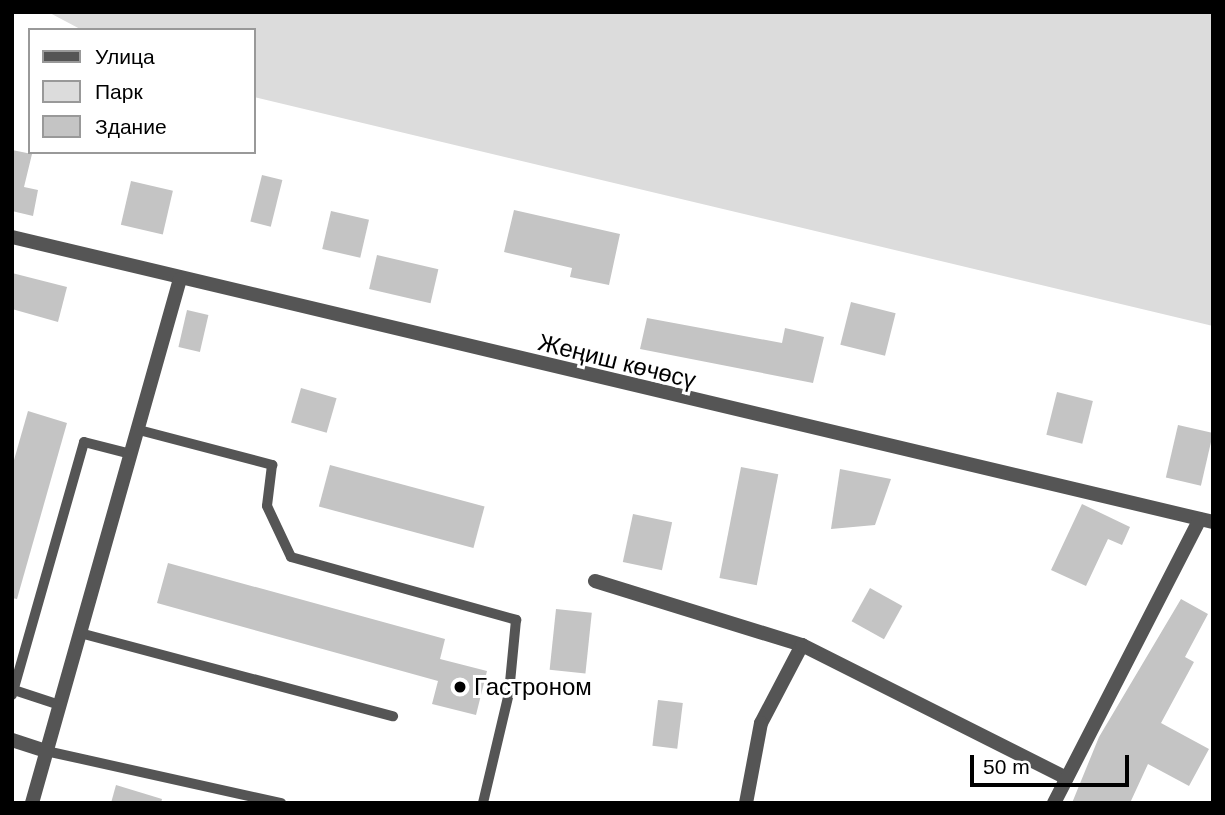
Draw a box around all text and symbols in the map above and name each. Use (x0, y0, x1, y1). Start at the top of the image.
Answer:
legend (28, 28, 256, 154)
text: Улица (95, 45, 155, 68)
text: Парк (95, 80, 143, 103)
text: Здание (95, 115, 167, 138)
street label: Жеңиш көчөсү (535, 327, 699, 395)
place label: Гастроном (474, 673, 592, 701)
marker: Гастроном (452, 679, 468, 695)
scale bar (973, 742, 1132, 786)
text: 50 m (983, 755, 1030, 778)

